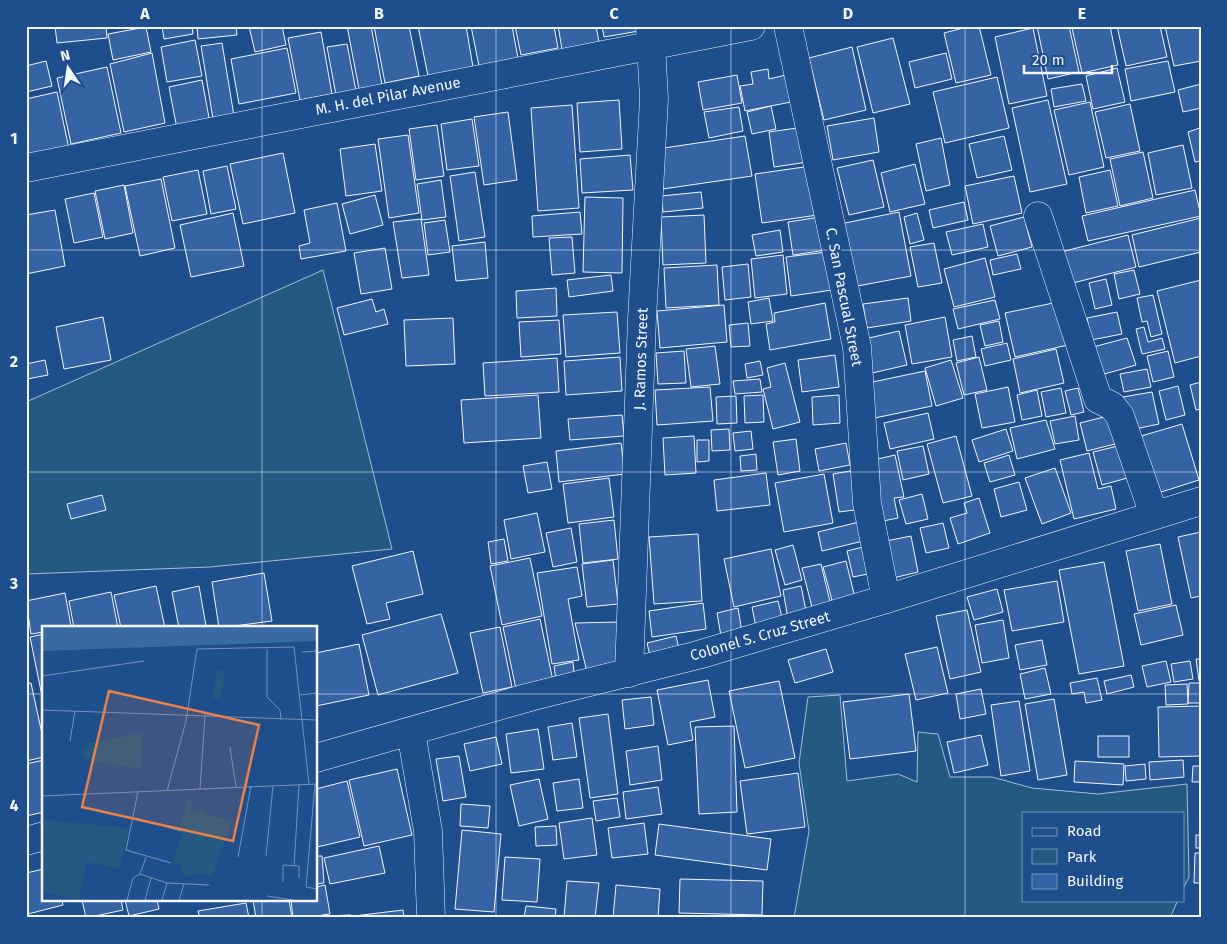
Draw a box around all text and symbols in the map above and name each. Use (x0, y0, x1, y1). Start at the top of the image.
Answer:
text: A (139, 4, 150, 23)
text: B (374, 4, 384, 23)
text: C (609, 4, 619, 23)
text: D (843, 4, 853, 23)
text: E (1078, 4, 1086, 23)
north arrow (42, 42, 92, 92)
scale bar (1024, 42, 1112, 74)
text: N (59, 46, 72, 65)
text: 20 m (1032, 51, 1065, 69)
street label: M. H. del Pilar Avenue (314, 73, 462, 119)
text: 1 (10, 129, 18, 148)
street label: C. San Pascual Street (822, 226, 866, 368)
street label: J. Ramos Street (630, 307, 652, 411)
text: 2 (10, 352, 18, 371)
text: 3 (9, 574, 18, 593)
street label: Colonel S. Cruz Street (688, 607, 833, 665)
inset map (42, 626, 318, 902)
text: 4 (9, 796, 19, 815)
legend (1022, 812, 1184, 902)
text: Road (1067, 822, 1102, 840)
text: Park (1067, 848, 1097, 866)
text: Building (1067, 872, 1123, 890)

